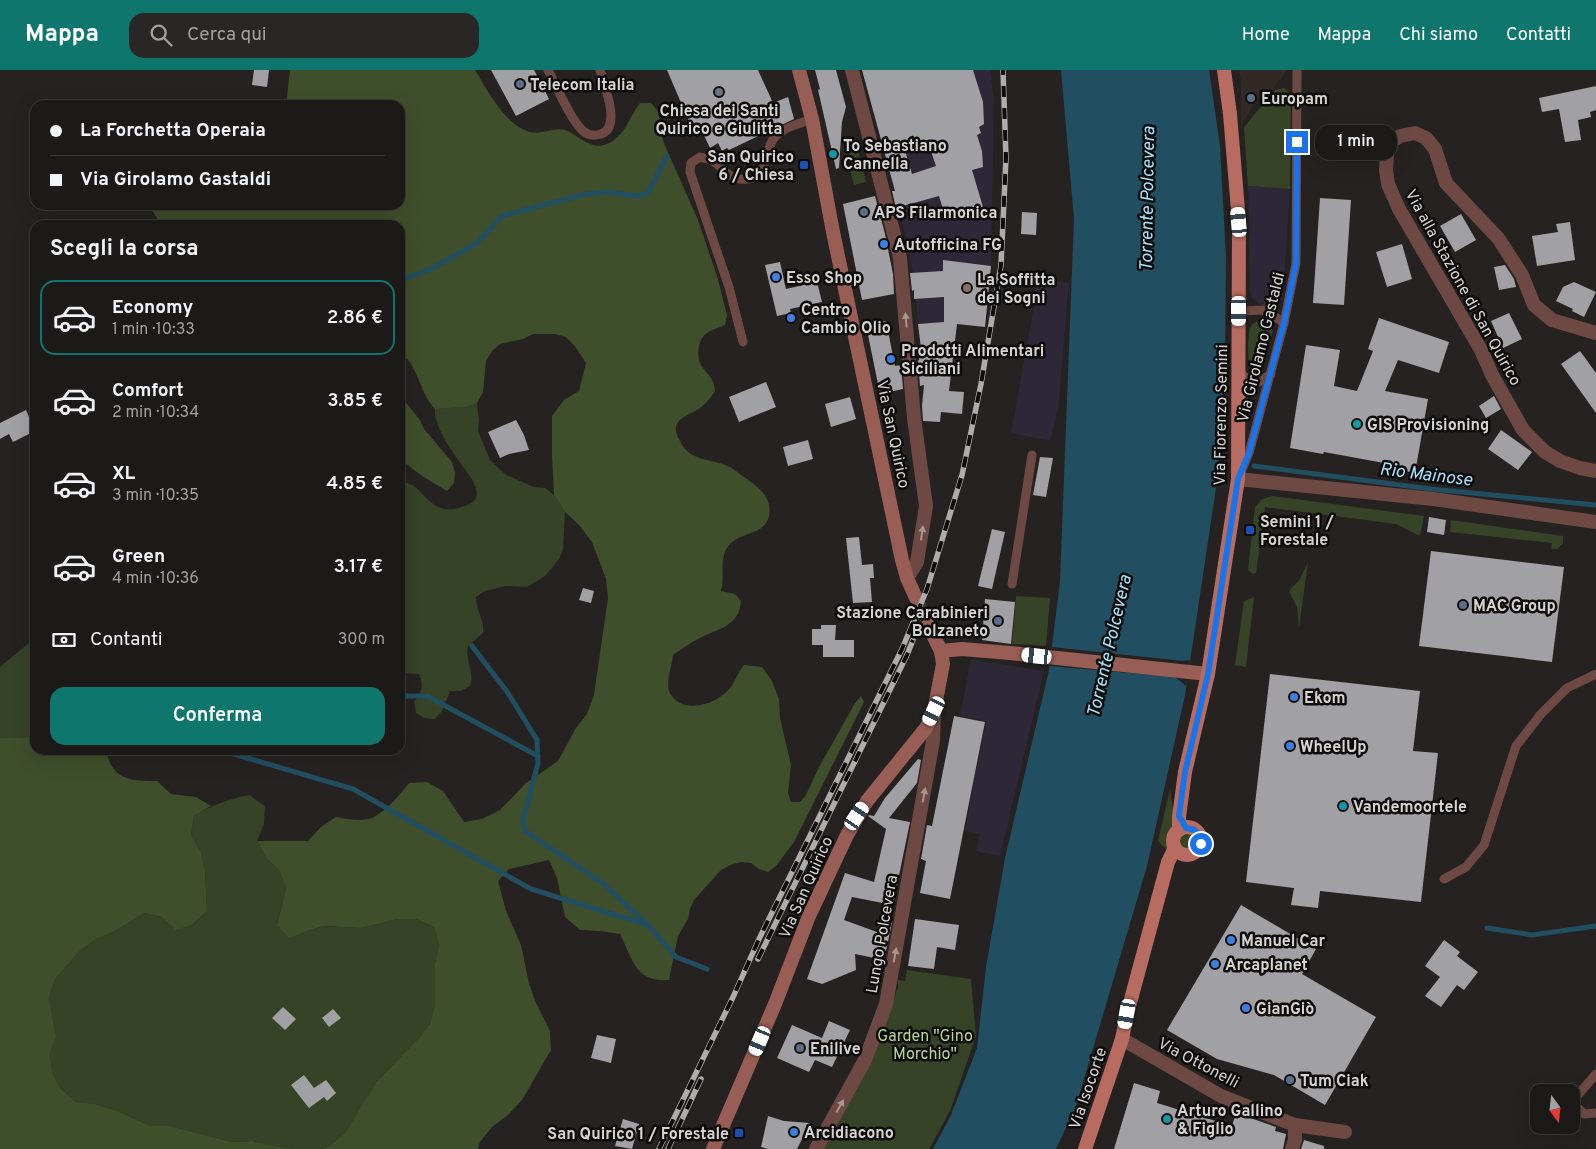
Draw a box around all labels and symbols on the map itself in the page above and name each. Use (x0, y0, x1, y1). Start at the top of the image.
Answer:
place label: Telecom Italia (530, 76, 635, 96)
marker: Telecom Italia (514, 78, 526, 90)
marker: Chiesa dei Santi Quirico e Giulitta (713, 86, 725, 98)
place label: Europam (1261, 90, 1328, 110)
marker: Europam (1245, 92, 1257, 104)
place label: Chiesa dei Santi Quirico e Giulitta (656, 102, 782, 140)
callout: 1 min (1314, 124, 1397, 160)
water label: Torrente Polcevera (1136, 125, 1161, 272)
route end (1286, 131, 1308, 153)
place label: To Sebastiano Cannella (843, 137, 947, 175)
place label: San Quirico 6 / Chiesa (707, 148, 794, 186)
marker: To Sebastiano Cannella (827, 148, 839, 160)
marker: San Quirico 6 / Chiesa (798, 159, 810, 171)
street label: Via alla Stazione di San Quirico (1400, 186, 1525, 390)
place label: APS Filarmonica (874, 204, 997, 224)
marker: APS Filarmonica (858, 206, 870, 218)
car (1230, 206, 1247, 238)
place label: Autofficina FG (894, 236, 1002, 256)
marker: Autofficina FG (878, 238, 890, 250)
place label: Esso Shop (786, 269, 862, 289)
street label: Via Girolamo Gastaldi (1234, 270, 1290, 425)
marker: Esso Shop (770, 271, 782, 283)
place label: La Soffitta dei Sogni (977, 271, 1055, 309)
marker: La Soffitta dei Sogni (961, 282, 973, 294)
car (1231, 296, 1246, 326)
place label: Centro Cambio Olio (801, 301, 891, 339)
one-way arrow (902, 311, 910, 327)
marker: Centro Cambio Olio (785, 312, 797, 324)
place label: Prodotti Alimentari Siciliani (901, 342, 1044, 380)
street label: Via Fiorenzo Semini (1211, 344, 1233, 486)
marker: Prodotti Alimentari Siciliani (885, 353, 897, 365)
street label: Via San Quirico (871, 379, 913, 490)
place label: GIS Provisioning (1367, 416, 1489, 436)
marker: GIS Provisioning (1351, 418, 1363, 430)
water label: Rio Mainose (1378, 458, 1474, 493)
place label: Semini 1 / Forestale (1260, 513, 1334, 551)
marker: Semini 1 / Forestale (1244, 524, 1256, 536)
one-way arrow (918, 525, 926, 541)
water label: Torrente Polcevera (1083, 572, 1138, 720)
place label: MAC Group (1473, 597, 1556, 617)
marker: MAC Group (1457, 599, 1469, 611)
place label: Stazione Carabinieri Bolzaneto (836, 604, 988, 642)
marker: Stazione Carabinieri Bolzaneto (992, 615, 1004, 627)
car (1021, 647, 1052, 665)
place label: Ekom (1304, 689, 1345, 709)
marker: Ekom (1288, 691, 1300, 703)
car (920, 694, 947, 728)
place label: WheelUp (1300, 738, 1367, 758)
marker: WheelUp (1284, 740, 1296, 752)
one-way arrow (920, 788, 928, 803)
place label: Vandemoortele (1353, 798, 1467, 818)
car (842, 799, 871, 833)
marker: Vandemoortele (1337, 800, 1349, 812)
route start (1190, 833, 1212, 855)
street label: Via San Quirico (775, 834, 838, 942)
street label: Lungo Polcevera (863, 874, 903, 995)
place label: Manuel Car (1241, 932, 1326, 952)
marker: Manuel Car (1225, 934, 1237, 946)
one-way arrow (892, 947, 900, 963)
place label: Arcaplanet (1225, 956, 1308, 976)
marker: Arcaplanet (1209, 958, 1221, 970)
car (1117, 998, 1136, 1030)
place label: GianGiò (1256, 1000, 1314, 1020)
marker: GianGiò (1240, 1002, 1252, 1014)
car (747, 1024, 772, 1058)
park label: Garden "Gino Morchio" (877, 1027, 973, 1065)
street label: Via Ottonelli (1154, 1034, 1242, 1094)
place label: Enilive (810, 1040, 861, 1060)
marker: Enilive (794, 1042, 806, 1054)
street label: Via Isocorte (1066, 1045, 1112, 1132)
place label: Tum Ciak (1300, 1072, 1369, 1092)
marker: Tum Ciak (1284, 1074, 1296, 1086)
north arrow (1530, 1084, 1580, 1134)
one-way arrow (836, 1099, 844, 1114)
place label: Arturo Gallino & Figlio (1177, 1102, 1283, 1140)
marker: Arturo Gallino & Figlio (1161, 1113, 1173, 1125)
place label: Arcidiacono (804, 1124, 894, 1144)
place label: San Quirico 1 / Forestale (547, 1125, 729, 1145)
marker: Arcidiacono (788, 1126, 800, 1138)
marker: San Quirico 1 / Forestale (733, 1127, 745, 1139)

